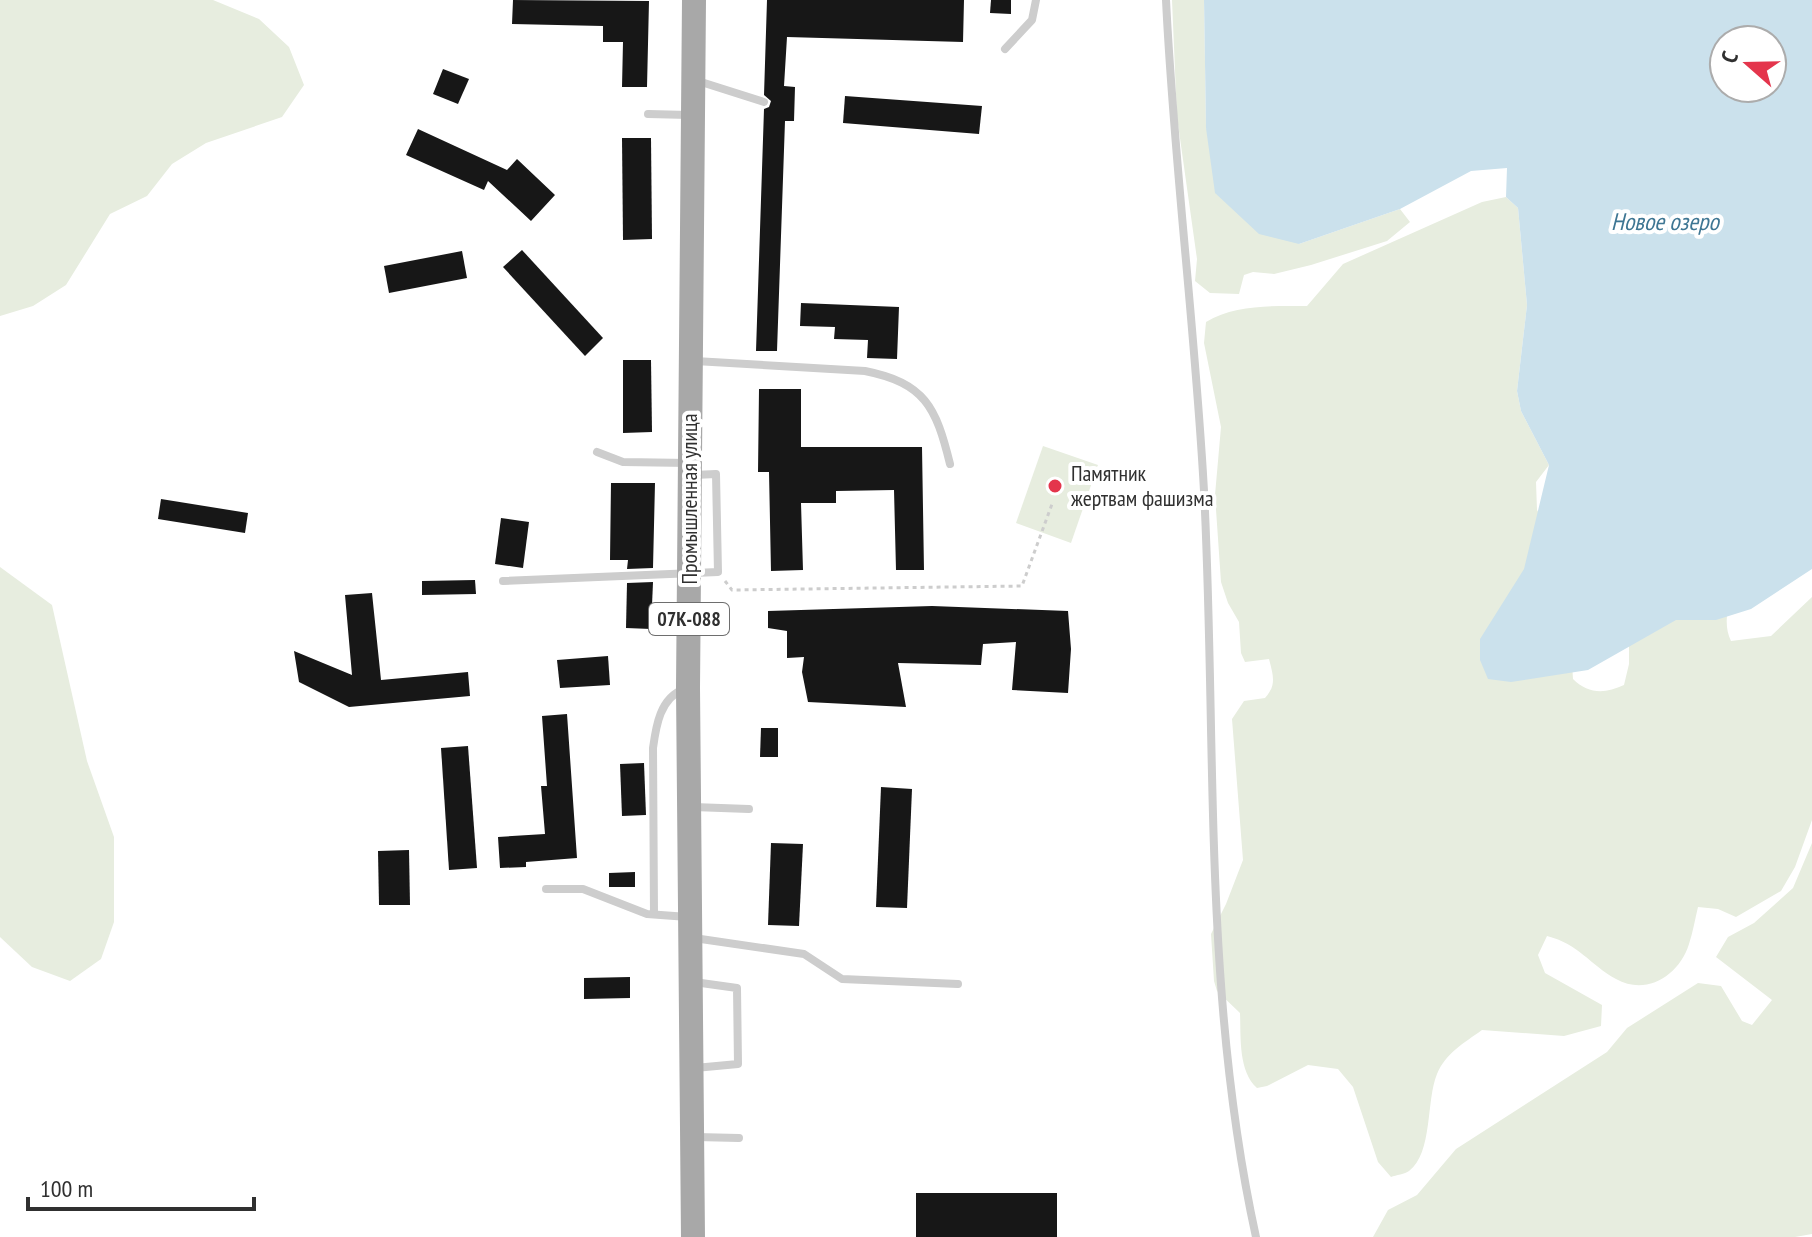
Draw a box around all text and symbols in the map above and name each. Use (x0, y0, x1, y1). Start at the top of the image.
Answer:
north arrow (1708, 24, 1788, 104)
text: С (1714, 48, 1744, 67)
water label: Новое озеро (1611, 206, 1721, 237)
street label: Промышленная улица (675, 413, 703, 585)
place label: Памятник жертвам фашизма (1071, 459, 1214, 512)
marker: Памятник жертвам фашизма (1046, 477, 1064, 495)
road number: 07К-088 (649, 603, 729, 635)
scale bar (28, 1161, 254, 1211)
text: 100 m (40, 1173, 93, 1204)

